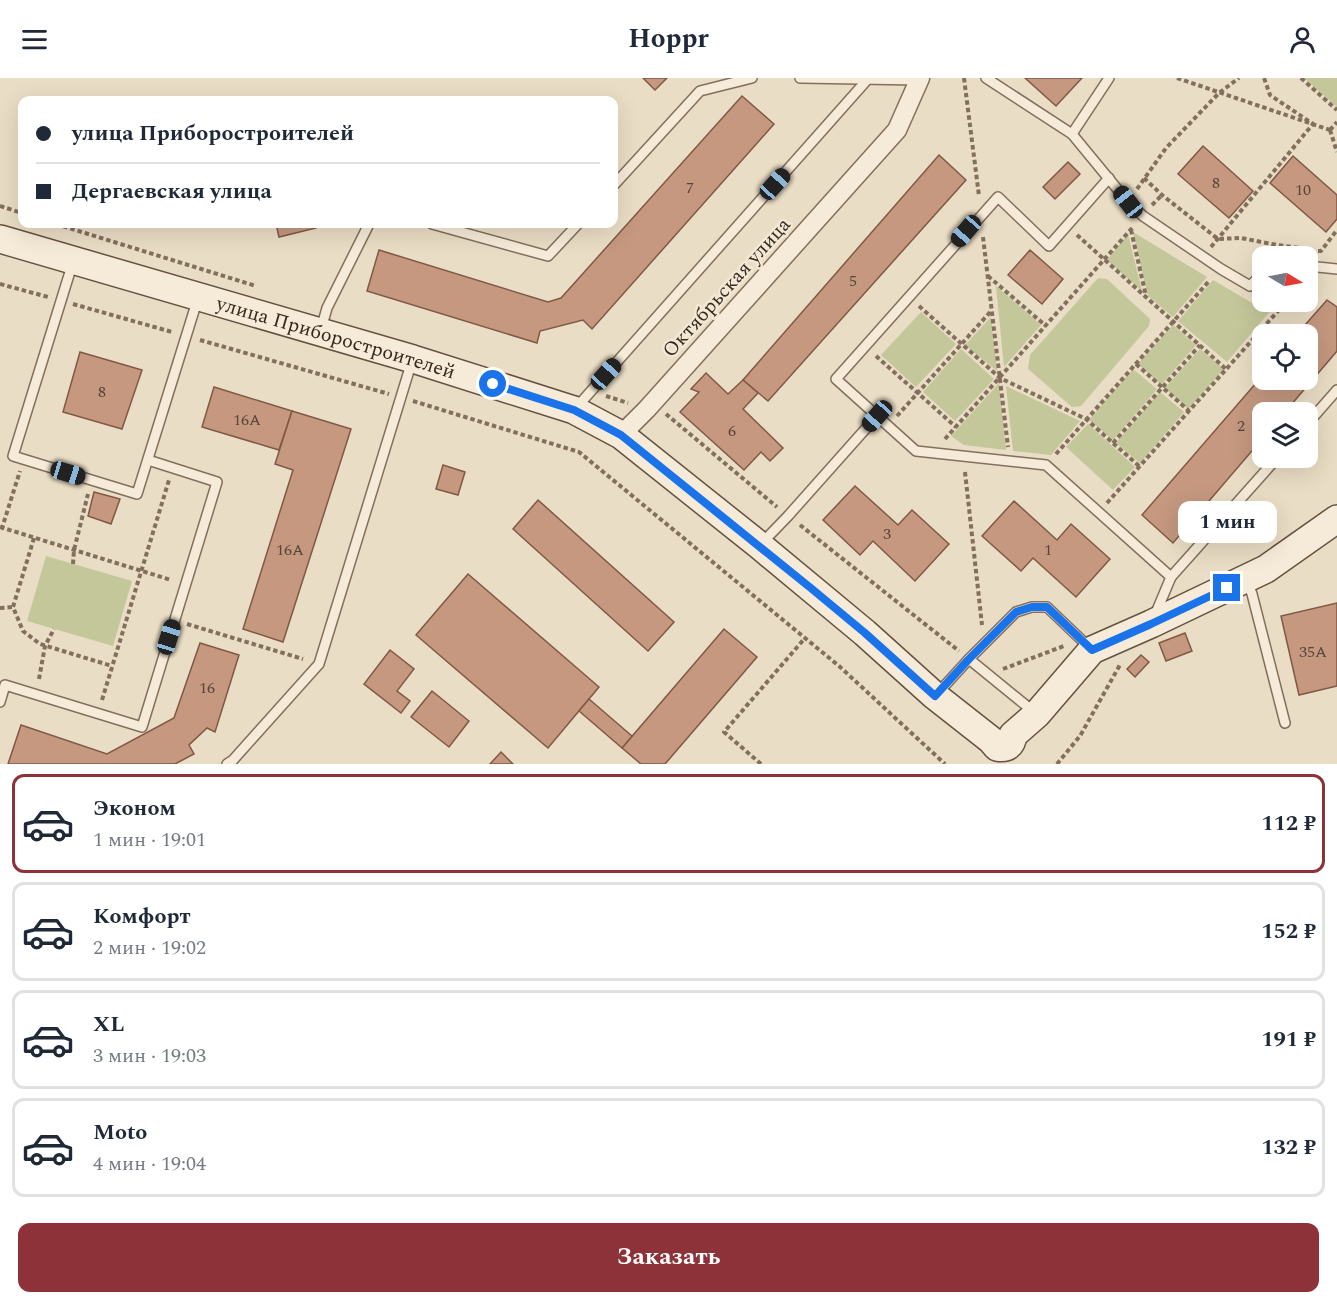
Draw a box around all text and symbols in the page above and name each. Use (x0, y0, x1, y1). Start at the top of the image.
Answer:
text: Hoppr (628, 18, 709, 60)
icon: menu (18, 23, 51, 56)
icon: person (1286, 23, 1319, 56)
text: улица Приборостроителей (72, 117, 354, 150)
car (756, 165, 794, 203)
house number: 8 (1212, 171, 1220, 195)
text: Дергаевская улица (72, 175, 272, 208)
house number: 7 (686, 176, 694, 200)
house number: 10 (1295, 178, 1311, 202)
car (1110, 182, 1146, 222)
street label: Октябрьская улица (655, 211, 798, 365)
car (947, 212, 985, 250)
north arrow (1252, 246, 1318, 312)
map controls (1252, 246, 1318, 468)
house number: 5 (849, 269, 857, 293)
street label: улица Приборостроителей (212, 288, 459, 387)
button: locate (1252, 324, 1318, 390)
car (587, 355, 625, 393)
route start (479, 370, 506, 397)
house number: 8 (98, 380, 106, 404)
car (858, 397, 896, 435)
button: layers (1252, 402, 1318, 468)
house number: 16А (233, 408, 261, 432)
house number: 2 (1237, 414, 1245, 438)
house number: 6 (728, 419, 736, 443)
car (48, 459, 88, 487)
callout: 1 мин (1178, 501, 1276, 543)
text: 1 мин (1199, 507, 1256, 537)
house number: 3 (883, 522, 891, 546)
house number: 16А (276, 538, 304, 562)
house number: 1 (1044, 538, 1052, 562)
route end (1213, 574, 1240, 601)
car (155, 617, 183, 657)
house number: 35А (1299, 640, 1327, 664)
house number: 16 (199, 676, 215, 700)
text: Эконом (93, 792, 176, 825)
icon: car (21, 797, 75, 851)
text: 112 ₽ (1261, 807, 1316, 840)
text: 1 мин · 19:01 (93, 825, 206, 855)
text: Комфорт (93, 900, 191, 933)
icon: car (21, 905, 75, 959)
text: 152 ₽ (1261, 915, 1316, 948)
text: 2 мин · 19:02 (93, 933, 206, 963)
text: XL (93, 1008, 124, 1041)
icon: car (21, 1013, 75, 1067)
text: 191 ₽ (1261, 1023, 1316, 1056)
text: 3 мин · 19:03 (93, 1041, 206, 1071)
text: Moto (93, 1116, 147, 1149)
icon: car (21, 1121, 75, 1175)
text: 132 ₽ (1261, 1131, 1316, 1164)
text: 4 мин · 19:04 (93, 1149, 206, 1179)
button: Заказать (18, 1223, 1319, 1292)

